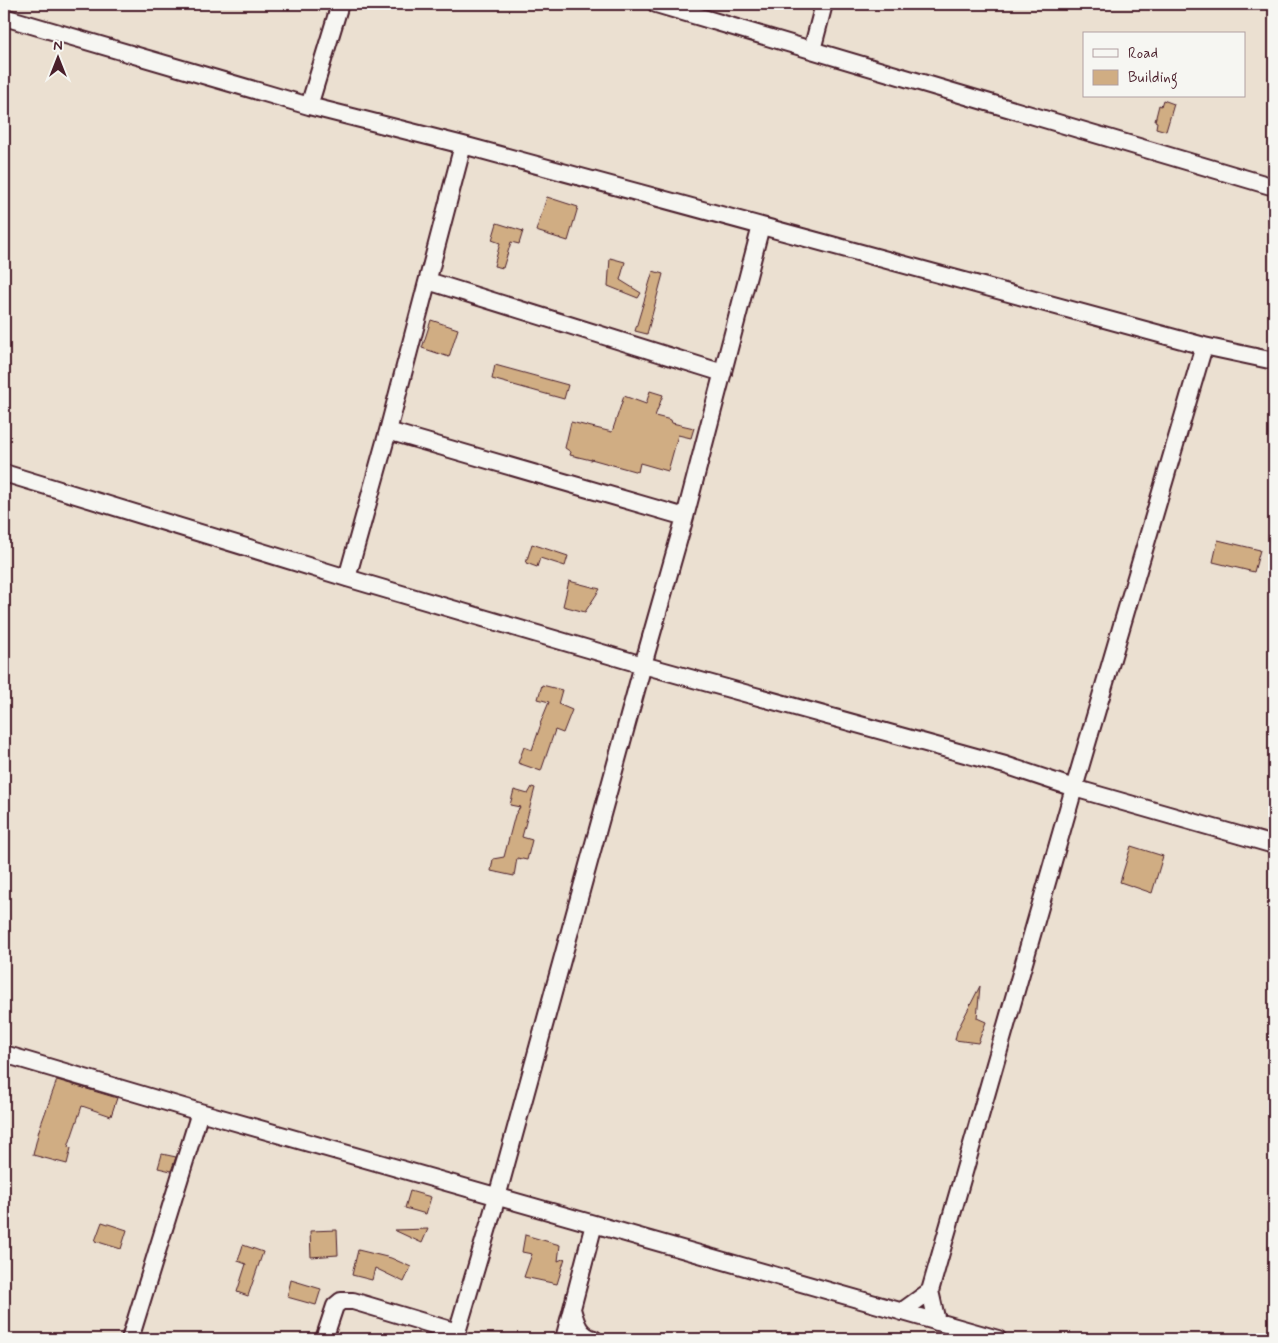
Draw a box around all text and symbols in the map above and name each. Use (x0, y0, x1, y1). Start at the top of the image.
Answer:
north arrow (32, 32, 82, 82)
legend (1083, 32, 1246, 98)
text: N (53, 37, 63, 55)
text: Road (1128, 44, 1158, 64)
text: Building (1128, 68, 1178, 89)

